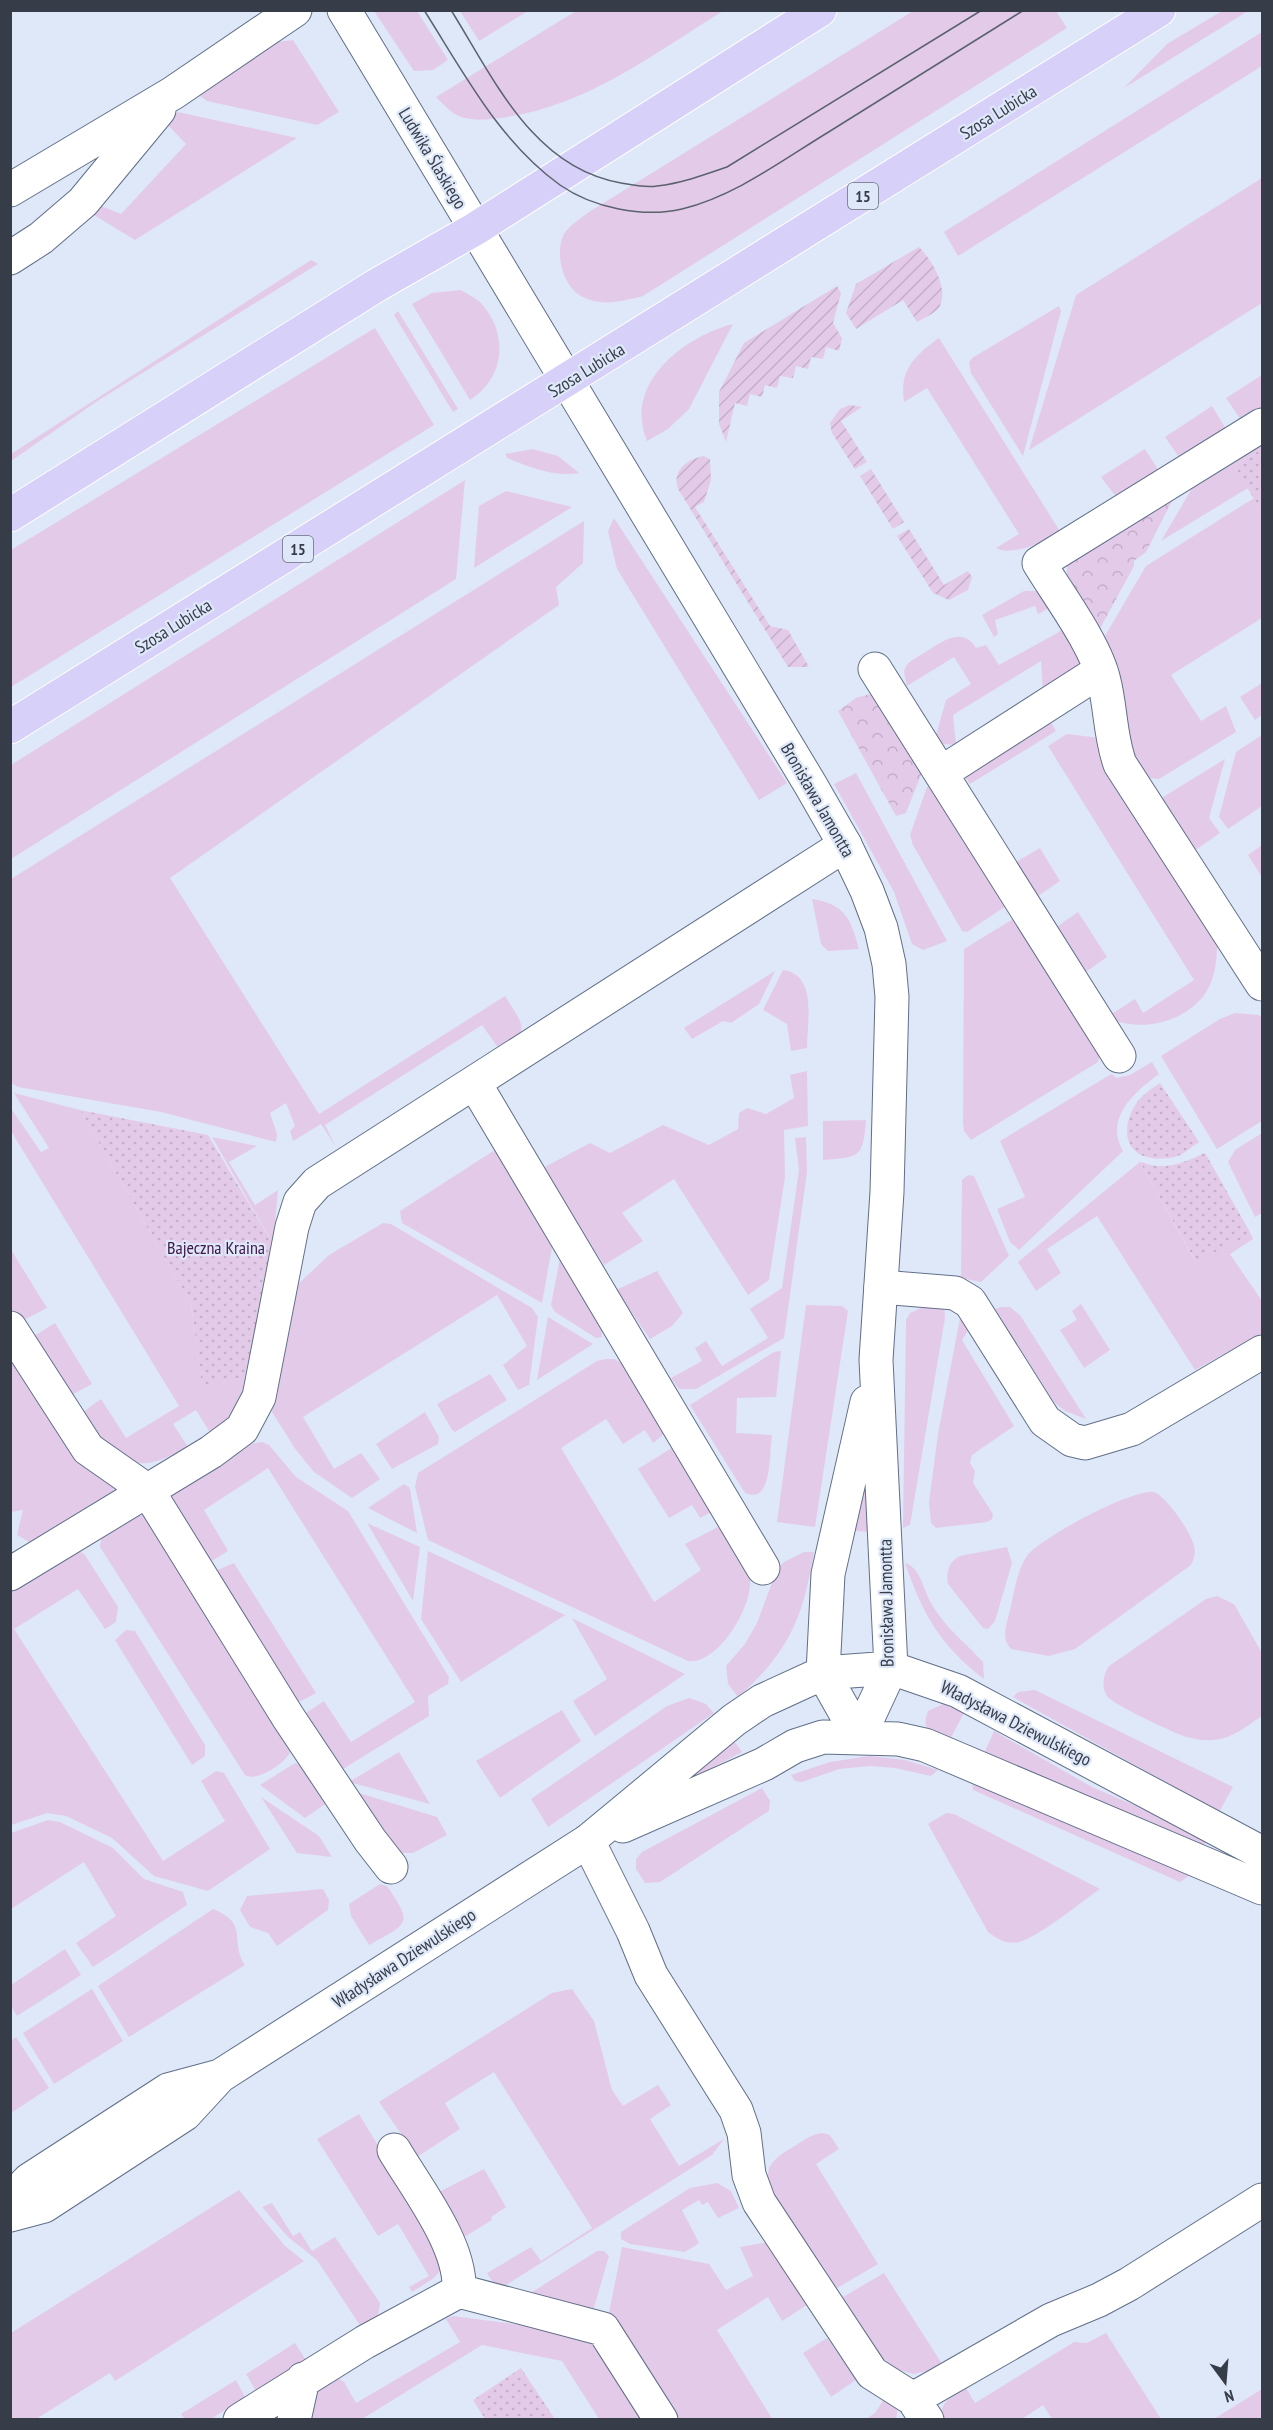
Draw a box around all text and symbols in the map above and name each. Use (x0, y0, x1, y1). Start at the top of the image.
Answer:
street label: Szosa Lubicka (955, 79, 1041, 145)
street label: Ludwika Ślaskiego (394, 103, 472, 213)
road number: 15 (848, 183, 878, 209)
street label: Szosa Lubicka (543, 337, 629, 403)
road number: 15 (283, 536, 313, 562)
street label: Szosa Lubicka (130, 593, 216, 659)
street label: Bronisława Jamontta (776, 739, 860, 861)
park label: Bajeczna Kraina (167, 1236, 265, 1259)
street label: Bronisława Jamontta (873, 1539, 899, 1667)
street label: Władysława Dziewulskiego (937, 1675, 1096, 1771)
street label: Władysława Dziewulskiego (328, 1903, 480, 2013)
north arrow (1195, 2352, 1255, 2412)
text: N (1222, 2386, 1236, 2407)

